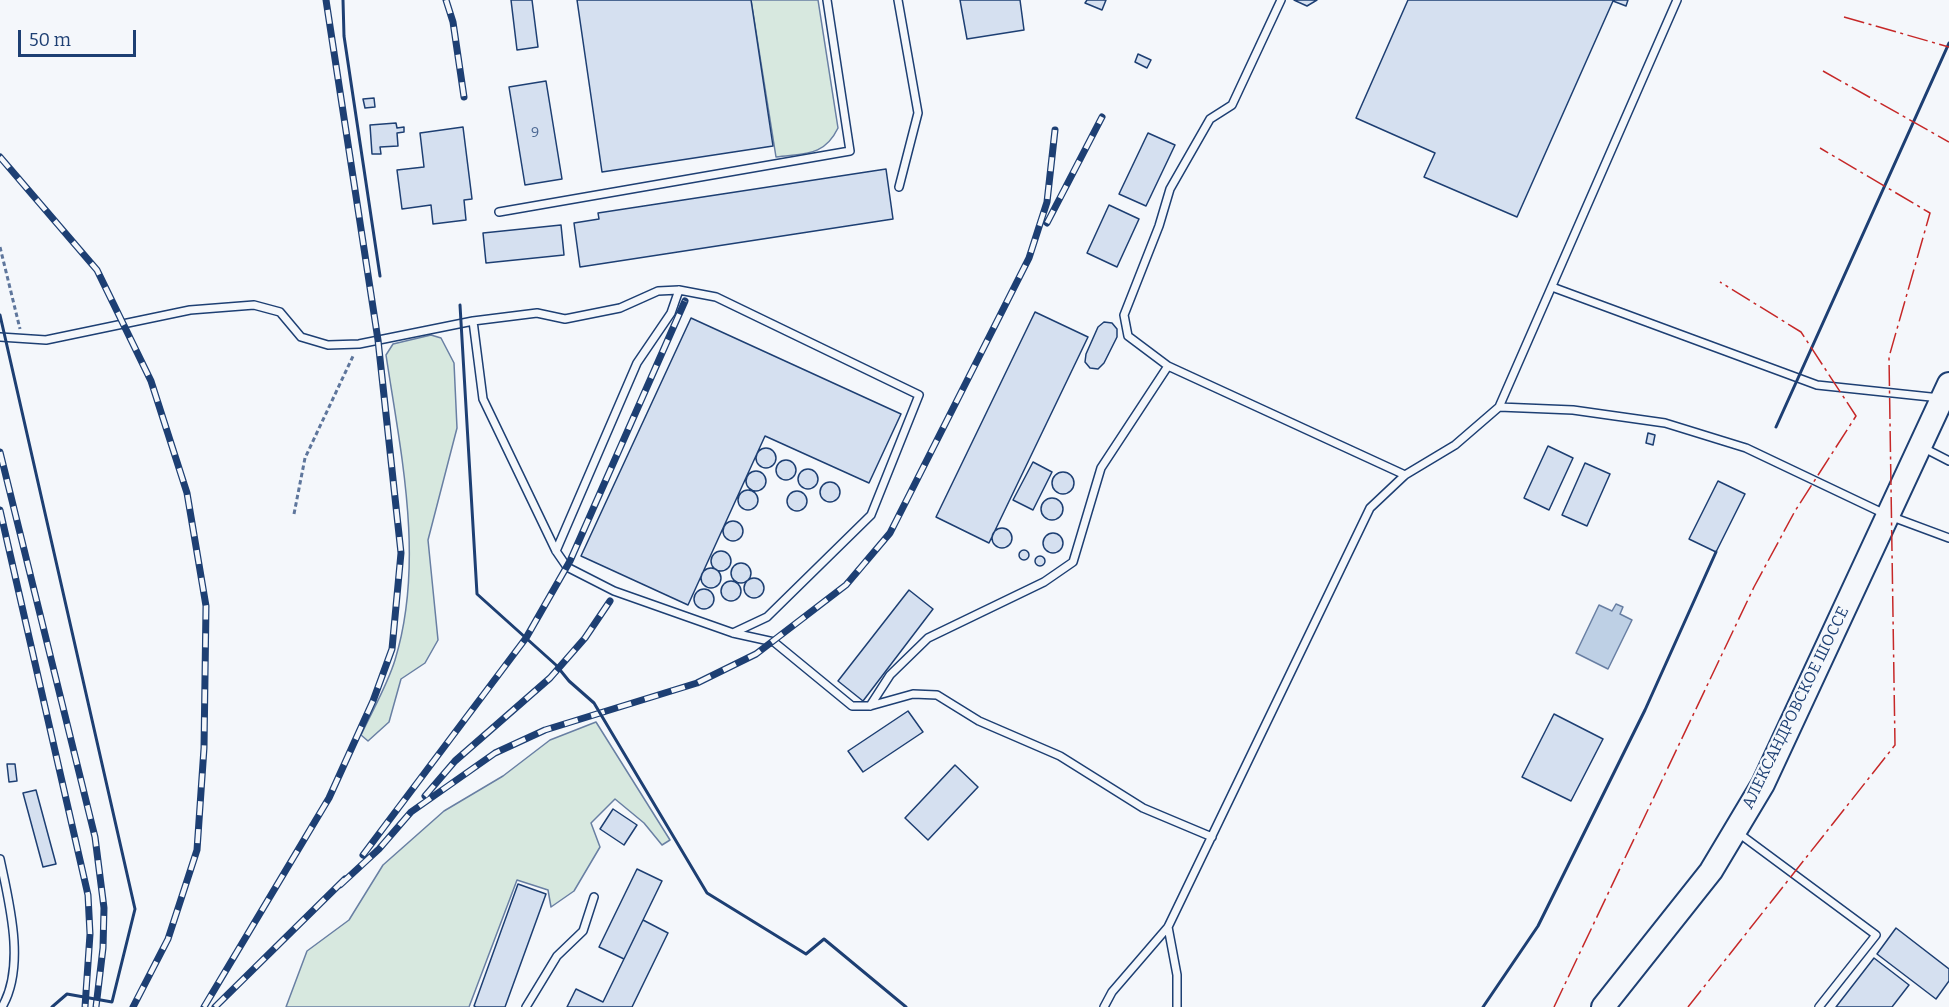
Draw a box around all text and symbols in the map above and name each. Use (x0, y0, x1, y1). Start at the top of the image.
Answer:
scale bar (21, 18, 140, 56)
text: 50 m (29, 29, 71, 51)
house number: 9 (531, 125, 539, 141)
street label: АЛЕКСАНДРОВСКОЕ ШОССЕ (1739, 604, 1853, 812)

